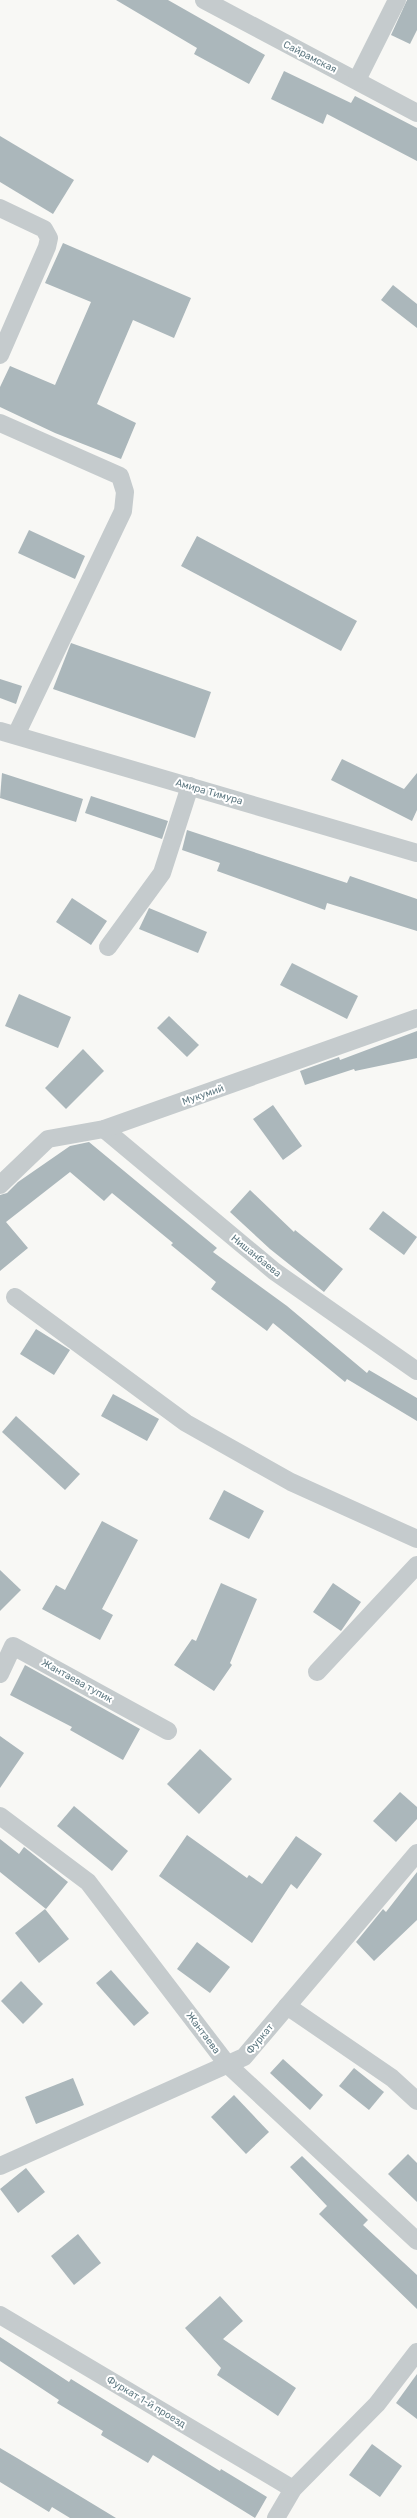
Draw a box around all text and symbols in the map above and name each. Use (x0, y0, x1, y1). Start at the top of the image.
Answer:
street label: Сайрамская (281, 38, 339, 76)
street label: Амира Тимура (174, 777, 244, 807)
street label: Мукумий (181, 1082, 225, 1108)
street label: Нишанбаева (229, 1232, 283, 1280)
street label: Жантаева тупик (39, 1657, 115, 1706)
street label: Жантаева (183, 2010, 223, 2056)
street label: Фуркат (244, 2021, 276, 2057)
street label: Фуркат 1-й проезд (104, 2374, 188, 2430)

